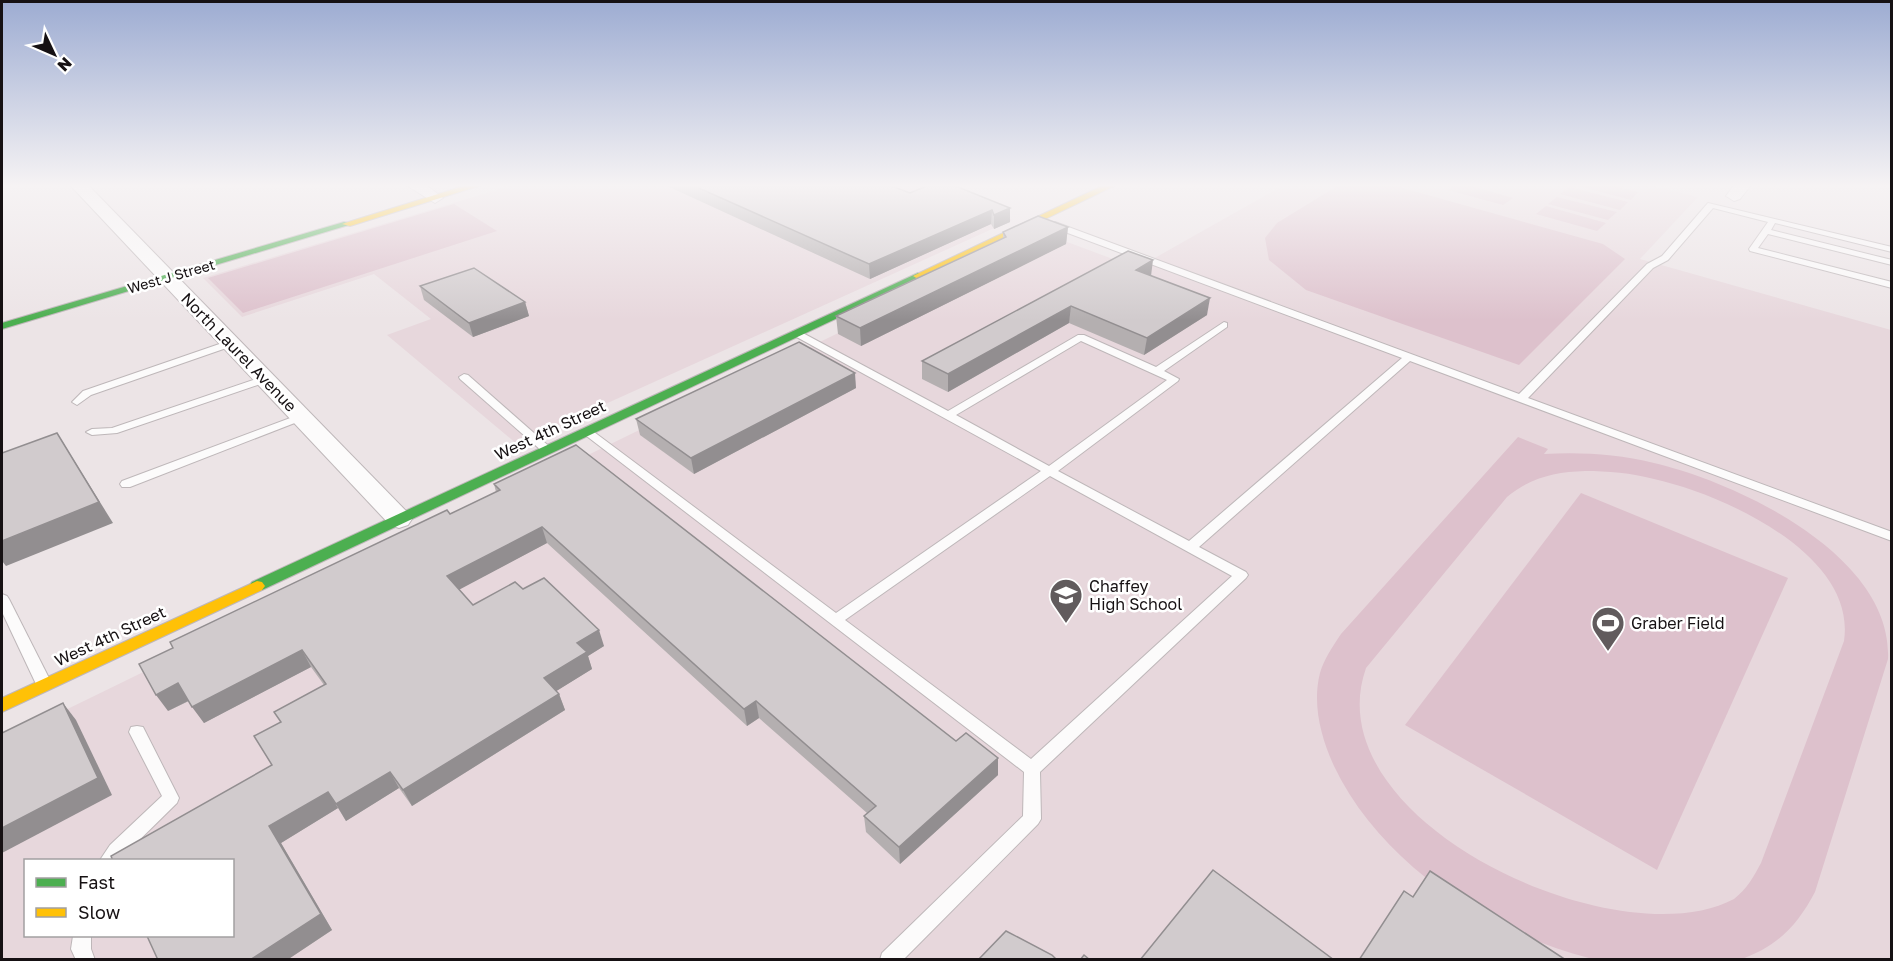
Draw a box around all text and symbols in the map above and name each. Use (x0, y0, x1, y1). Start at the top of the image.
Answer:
north arrow (24, 24, 84, 84)
text: N (53, 53, 76, 76)
street label: West J Street (125, 255, 217, 297)
street label: North Laurel Avenue (177, 288, 301, 416)
street label: West 4th Street (491, 396, 609, 464)
place label: Chaffey High School (1089, 576, 1182, 614)
school or university icon: Chaffey High School (1048, 577, 1084, 624)
street label: West 4th Street (51, 602, 169, 670)
sports icon: Graber Field (1590, 605, 1626, 652)
place label: Graber Field (1631, 613, 1725, 633)
legend (24, 859, 234, 937)
text: Fast (78, 871, 115, 893)
text: Slow (78, 901, 121, 923)

